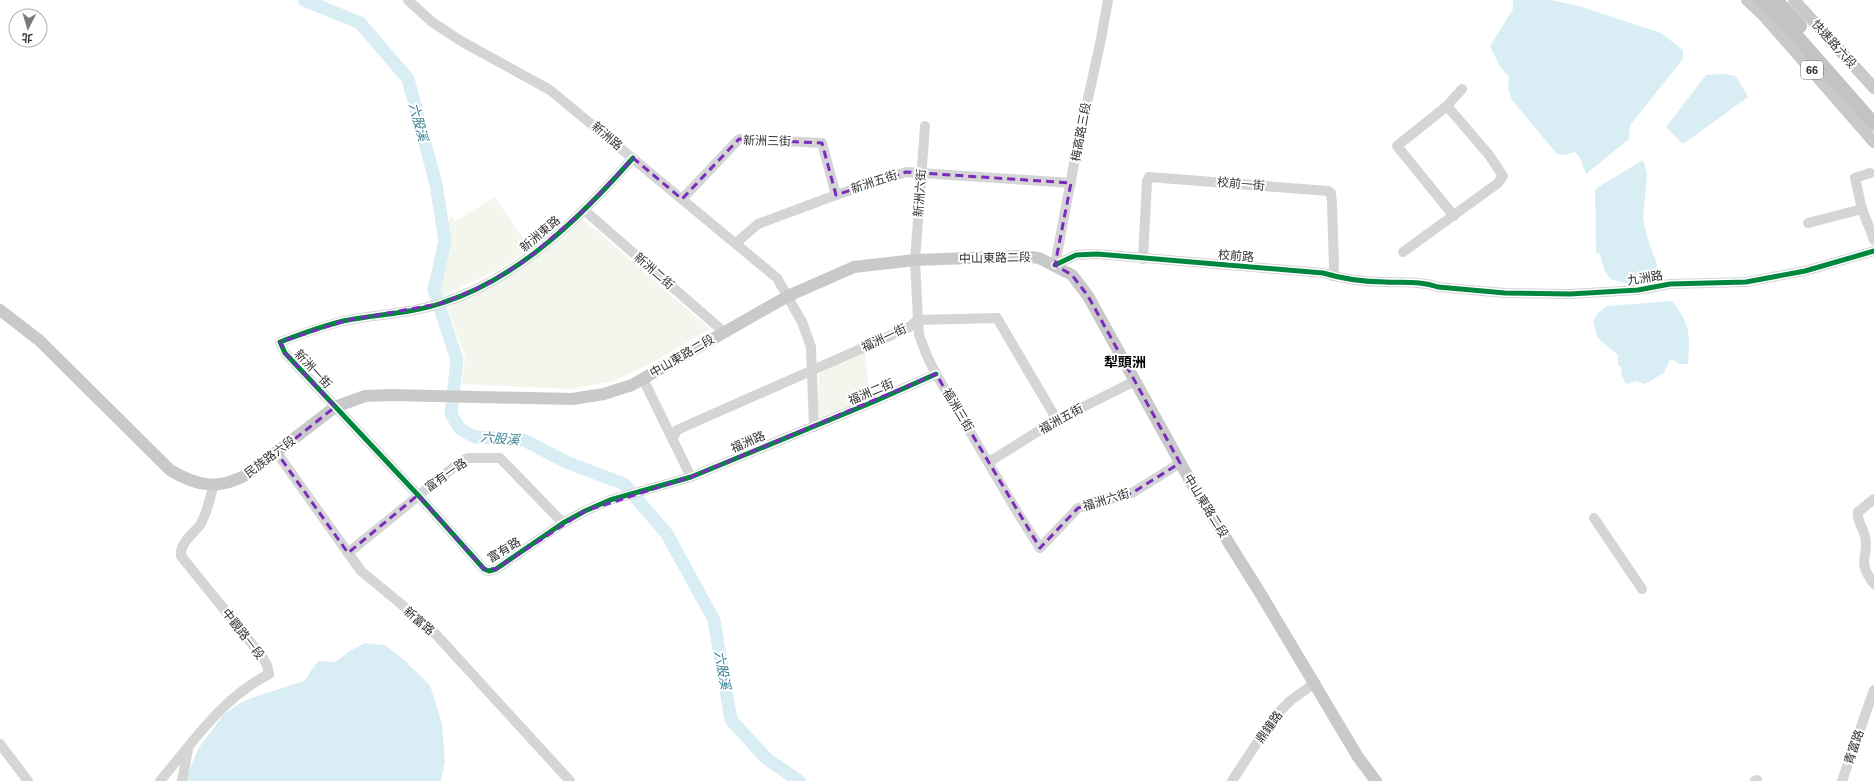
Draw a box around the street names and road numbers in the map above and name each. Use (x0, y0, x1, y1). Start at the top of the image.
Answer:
street label: 快速路六段 (1809, 17, 1859, 71)
road number: 66 (1801, 61, 1823, 79)
street label: 梅高路三段 (1068, 101, 1094, 163)
street label: 新洲路 (589, 119, 625, 153)
street label: 新洲三街 (743, 134, 791, 148)
street label: 新洲五街 (849, 168, 899, 196)
street label: 新洲六街 (911, 169, 929, 217)
street label: 校前一街 (1216, 175, 1266, 193)
street label: 新洲東路 (517, 213, 563, 255)
street label: 校前路 (1218, 248, 1254, 264)
street label: 新洲二街 (631, 250, 677, 292)
street label: 中山東路二段 (959, 250, 1031, 266)
street label: 九洲路 (1626, 268, 1664, 288)
street label: 福洲一街 (859, 322, 909, 354)
street label: 中山東路二段 (647, 332, 717, 380)
street label: 新洲一街 (292, 347, 334, 391)
street label: 福洲二街 (846, 376, 896, 408)
street label: 福洲三街 (940, 386, 976, 434)
street label: 福洲五街 (1037, 401, 1085, 437)
street label: 福洲路 (729, 429, 767, 455)
street label: 民族路六段 (242, 433, 298, 481)
street label: 富有一路 (422, 455, 470, 495)
street label: 中山東路二段 (1181, 472, 1231, 540)
street label: 福洲六街 (1081, 486, 1131, 514)
street label: 富有路 (485, 535, 523, 565)
street label: 新富路 (401, 604, 437, 638)
street label: 中觀路一段 (219, 606, 267, 662)
street label: 鼎鐘路 (1253, 708, 1285, 746)
street label: 青富路 (1842, 728, 1866, 766)

